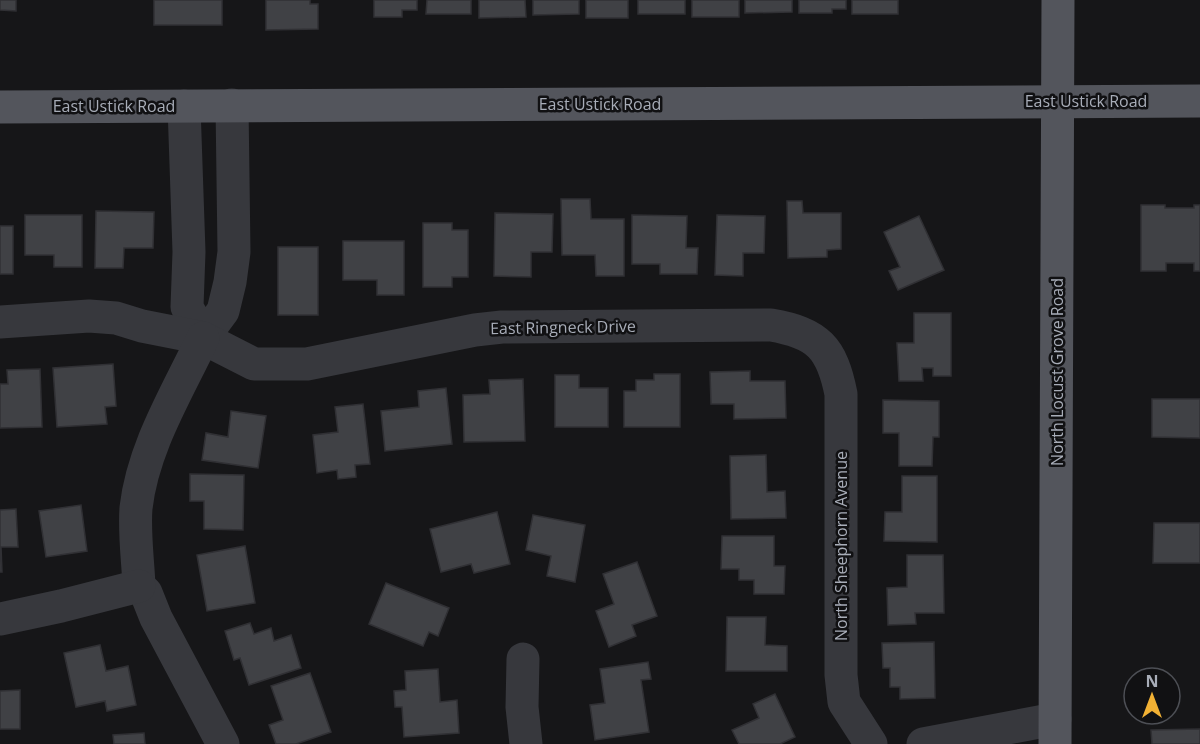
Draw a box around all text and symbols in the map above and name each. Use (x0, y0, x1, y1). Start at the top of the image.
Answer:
street label: East Ustick Road (1025, 90, 1147, 112)
street label: East Ustick Road (539, 93, 661, 115)
street label: East Ustick Road (53, 95, 175, 117)
street label: North Locust Grove Road (1046, 278, 1068, 466)
street label: East Ringneck Drive (490, 315, 636, 339)
street label: North Sheephorn Avenue (830, 451, 852, 641)
north arrow (1122, 666, 1182, 726)
text: N (1145, 670, 1159, 692)

